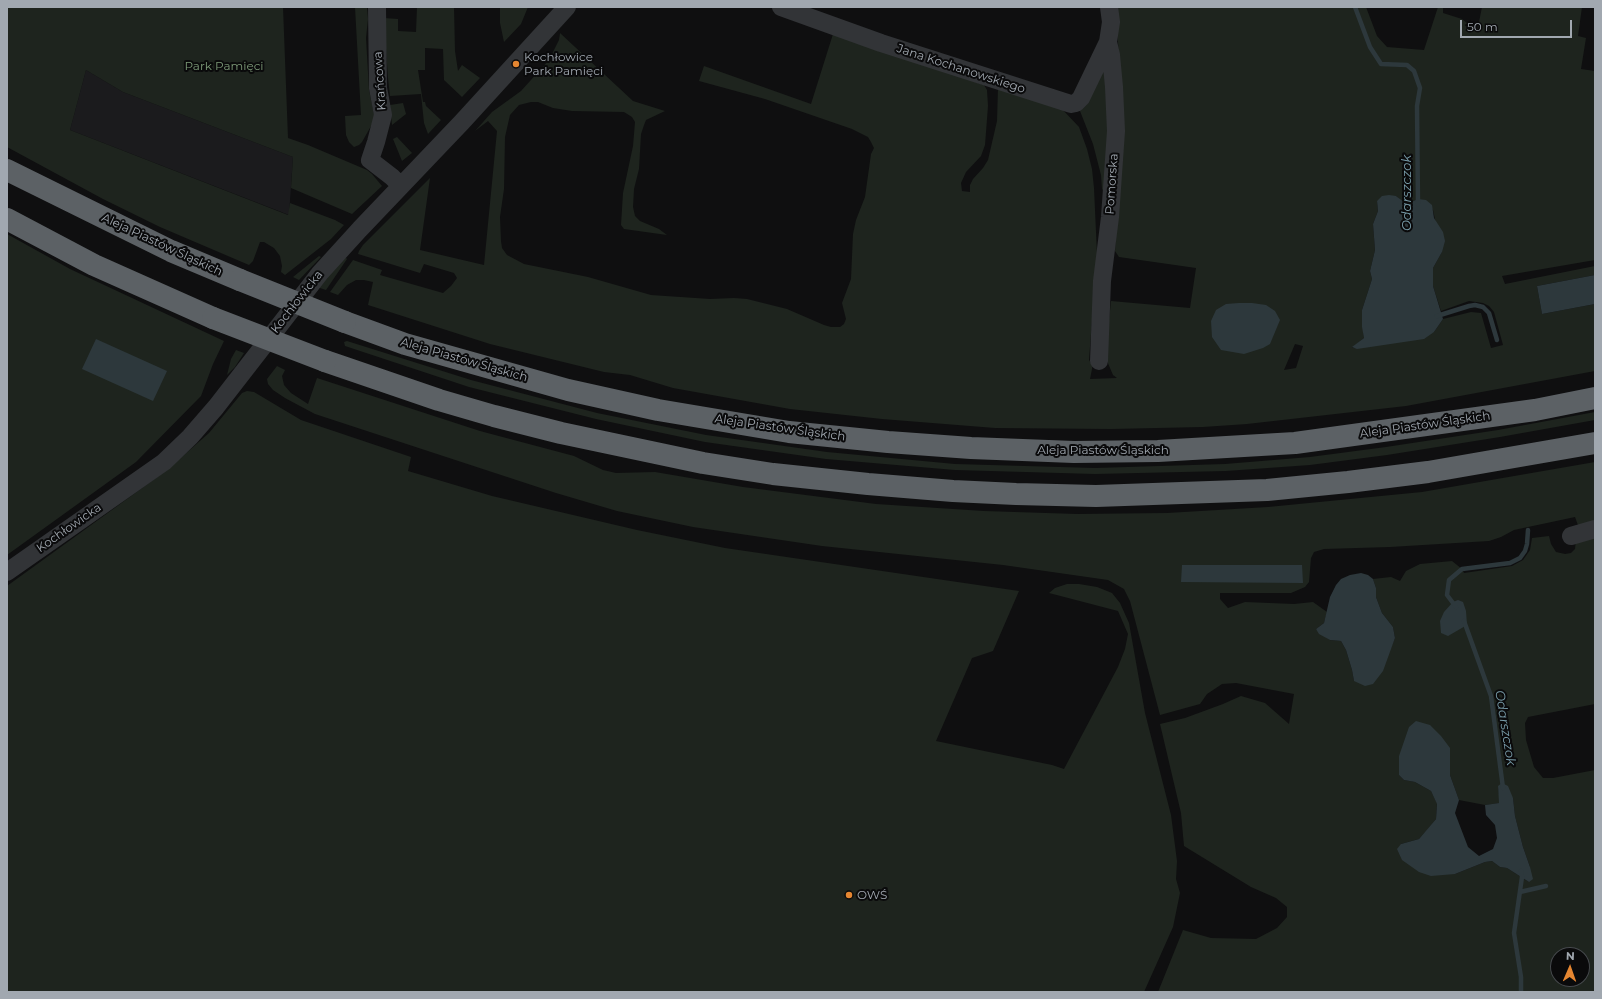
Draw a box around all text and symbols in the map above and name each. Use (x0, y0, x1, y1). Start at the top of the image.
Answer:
scale bar (1462, 12, 1574, 38)
text: 50 m (1467, 19, 1498, 34)
street label: Jana Kochanowskiego (895, 41, 1027, 97)
place label: Kochłowice Park Pamięci (524, 50, 603, 78)
street label: Krańcowa (371, 51, 389, 111)
park label: Park Pamięci (184, 59, 264, 73)
marker: Kochłowice Park Pamięci (511, 59, 521, 69)
street label: Pomorska (1103, 153, 1121, 215)
water label: Odarszczok (1399, 155, 1415, 231)
street label: Aleja Piastów Śląskich (99, 211, 225, 279)
street label: Kochłowicka (268, 268, 326, 336)
street label: Aleja Piastów Śląskich (399, 335, 529, 385)
street label: Aleja Piastów Śląskich (1359, 409, 1491, 441)
street label: Aleja Piastów Śląskich (714, 412, 846, 444)
street label: Aleja Piastów Śląskich (1037, 443, 1169, 457)
street label: Kochłowicka (34, 500, 104, 556)
water label: Odarszczok (1491, 689, 1519, 767)
place label: OWŚ (857, 888, 887, 902)
marker: OWŚ (844, 890, 854, 900)
north arrow (1550, 947, 1590, 987)
text: N (1566, 949, 1575, 963)

